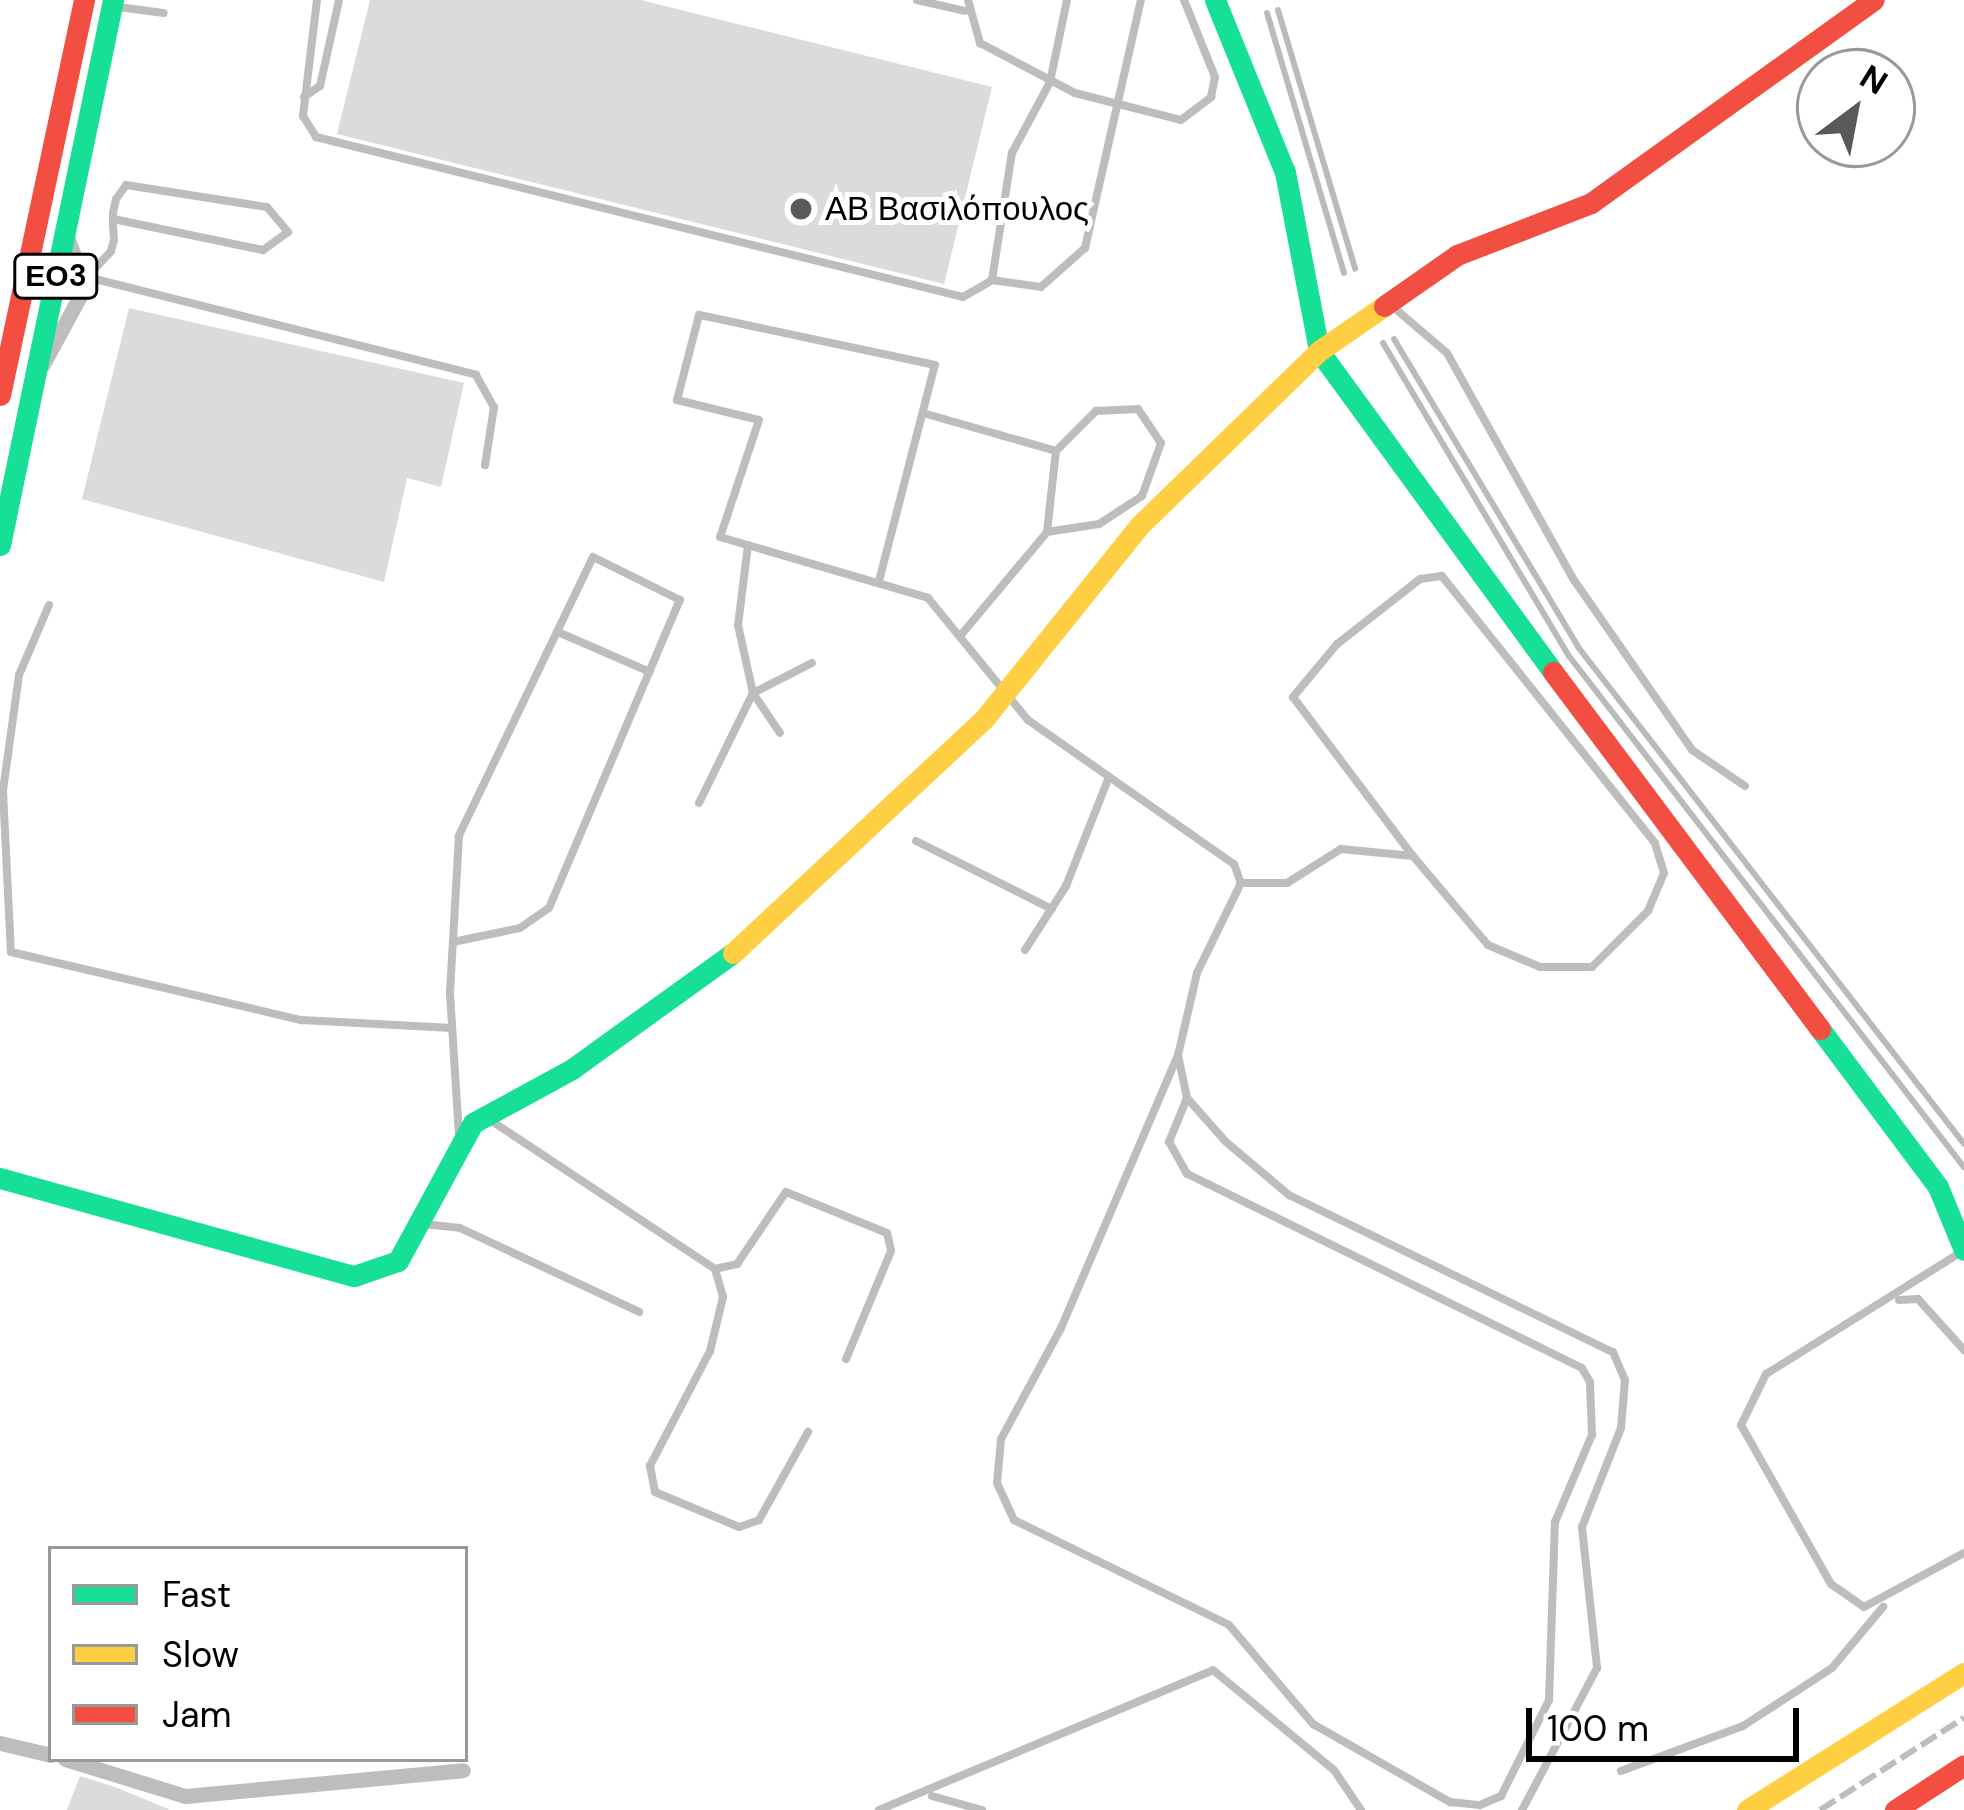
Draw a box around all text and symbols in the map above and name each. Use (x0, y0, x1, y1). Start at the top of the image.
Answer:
north arrow (1796, 48, 1916, 168)
text: N (1852, 55, 1895, 104)
place label: ΑΒ Βασιλόπουλος (825, 189, 1089, 229)
marker: ΑΒ Βασιλόπουλος (788, 196, 814, 222)
road number: ΕΟ3 (11, 252, 101, 300)
legend (48, 1546, 468, 1762)
text: Fast (162, 1571, 231, 1618)
text: Slow (162, 1631, 239, 1678)
scale bar (1532, 1684, 1805, 1758)
text: Jam (162, 1691, 232, 1738)
text: 100 m (1547, 1705, 1649, 1752)

